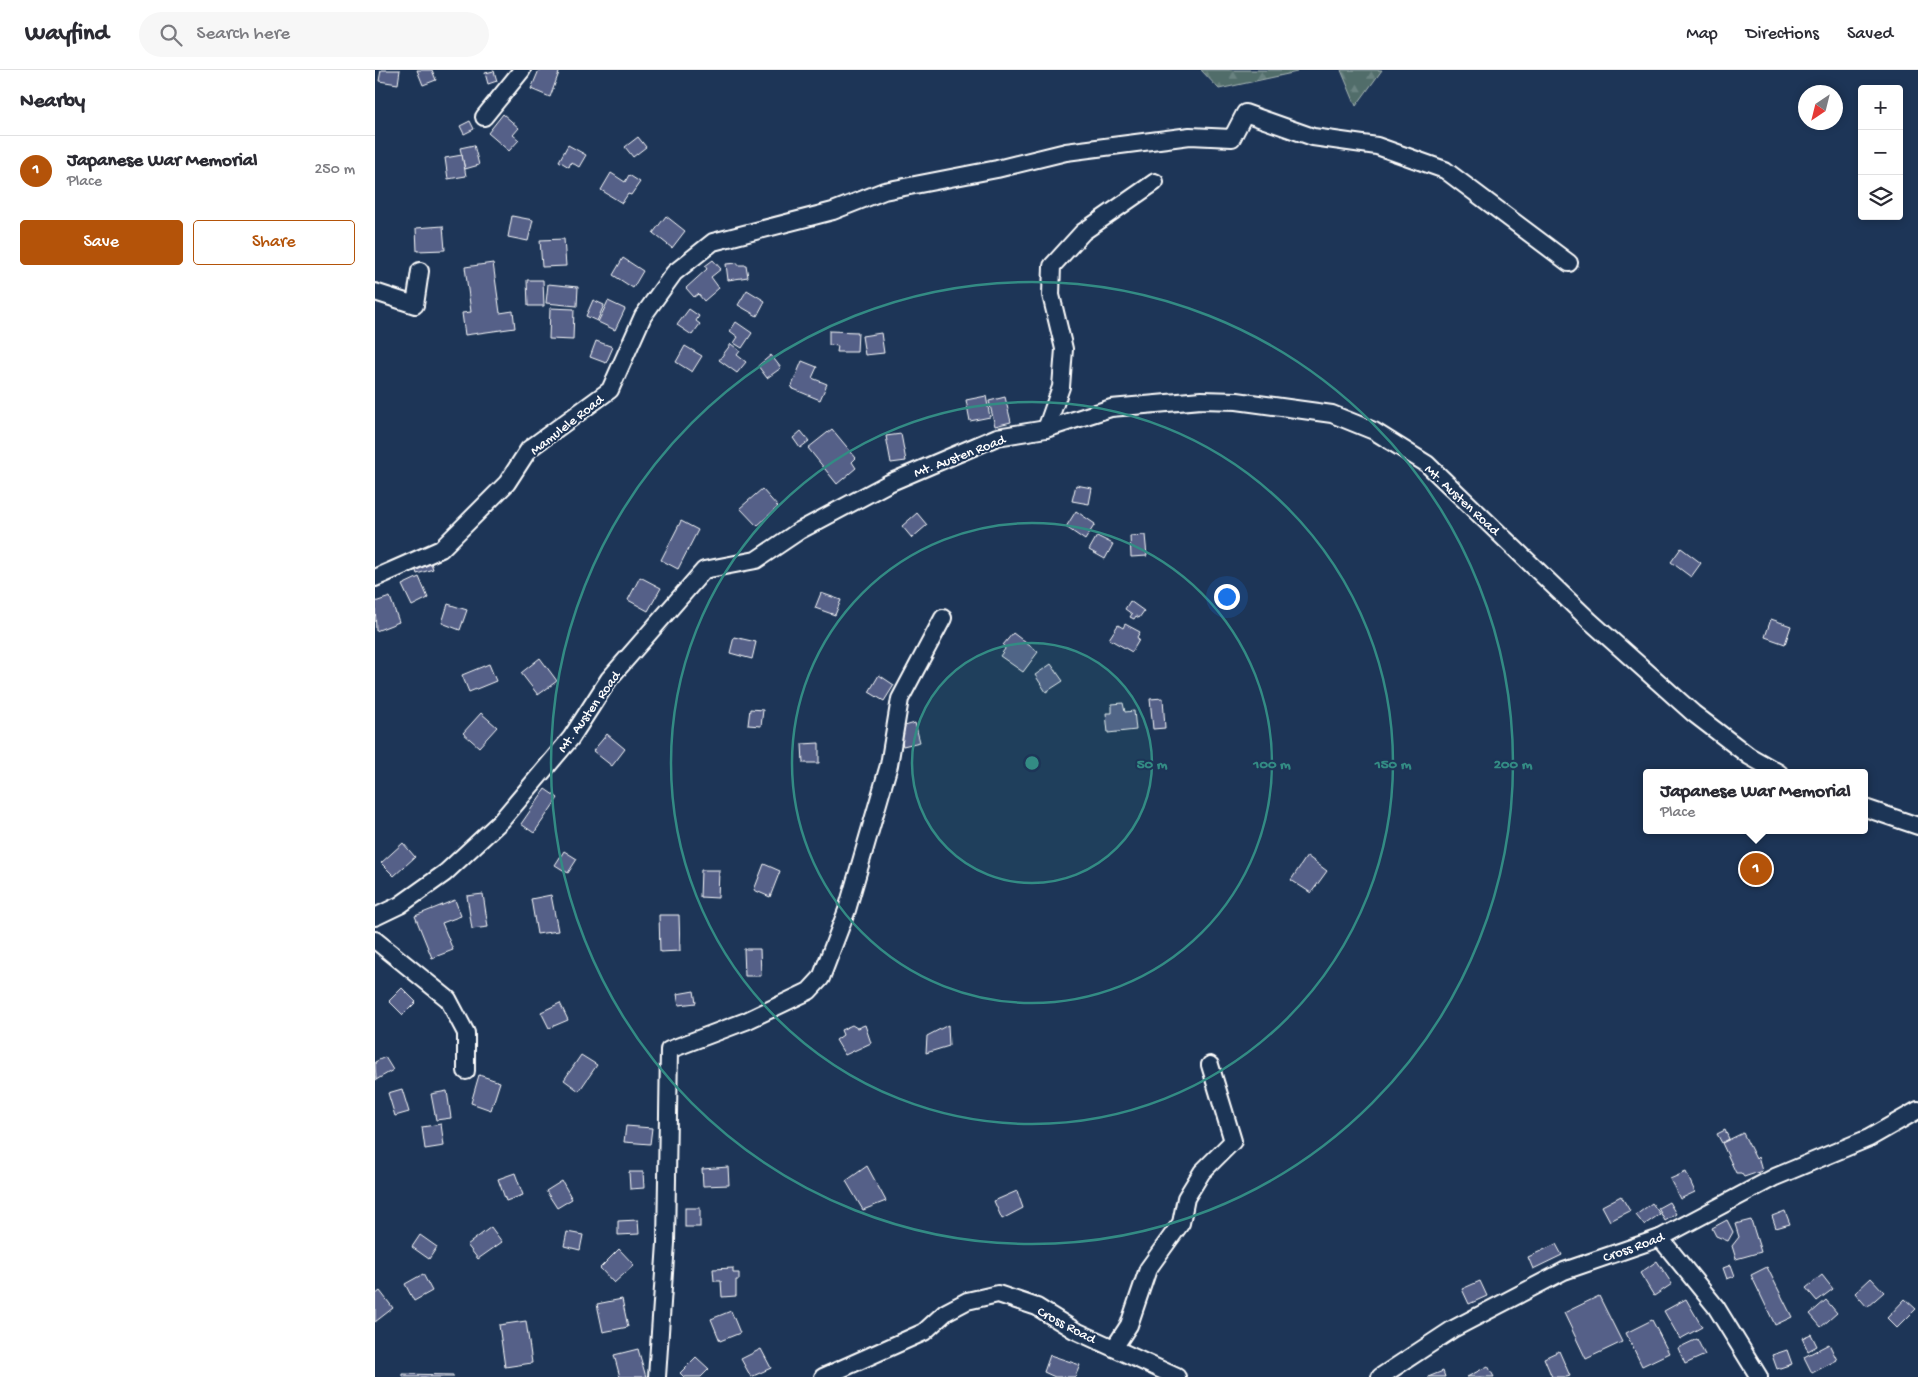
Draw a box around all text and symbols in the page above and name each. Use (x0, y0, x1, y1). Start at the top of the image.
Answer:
search box (139, 12, 489, 57)
text: Wayfind (25, 20, 109, 49)
icon: search (157, 21, 185, 49)
text: Search here (197, 23, 290, 46)
text: Map (1686, 24, 1718, 45)
text: Directions (1746, 24, 1819, 45)
text: Saved (1847, 24, 1893, 45)
north arrow (1798, 85, 1843, 130)
map controls (1858, 85, 1903, 220)
button: + (1858, 85, 1903, 130)
text: Nearby (20, 90, 85, 115)
button: − (1858, 130, 1903, 175)
text: Japanese War Memorial (67, 150, 258, 173)
text: 1 (33, 161, 39, 180)
text: 250 m (315, 161, 355, 180)
text: Place (67, 173, 102, 192)
button: layers (1858, 175, 1903, 220)
button: Save (20, 220, 183, 265)
button: Share (193, 220, 355, 265)
street label: Mamulele Road (527, 391, 609, 460)
street label: Mt. Austen Road (912, 431, 1010, 483)
street label: Mt. Austen Road (1420, 462, 1504, 541)
your location (1214, 584, 1240, 610)
street label: Mt. Austen Road (555, 667, 626, 757)
centre of rings (1023, 754, 1041, 772)
text: 50 m (1137, 756, 1168, 774)
text: 100 m (1252, 756, 1291, 774)
text: 150 m (1374, 756, 1412, 774)
text: 200 m (1494, 756, 1533, 774)
popup (1643, 769, 1868, 834)
text: Japanese War Memorial (1660, 781, 1851, 804)
text: Place (1660, 804, 1695, 823)
pin: 1 (1740, 850, 1772, 888)
street label: Cross Road (1601, 1229, 1669, 1267)
street label: Cross Road (1034, 1304, 1100, 1350)

